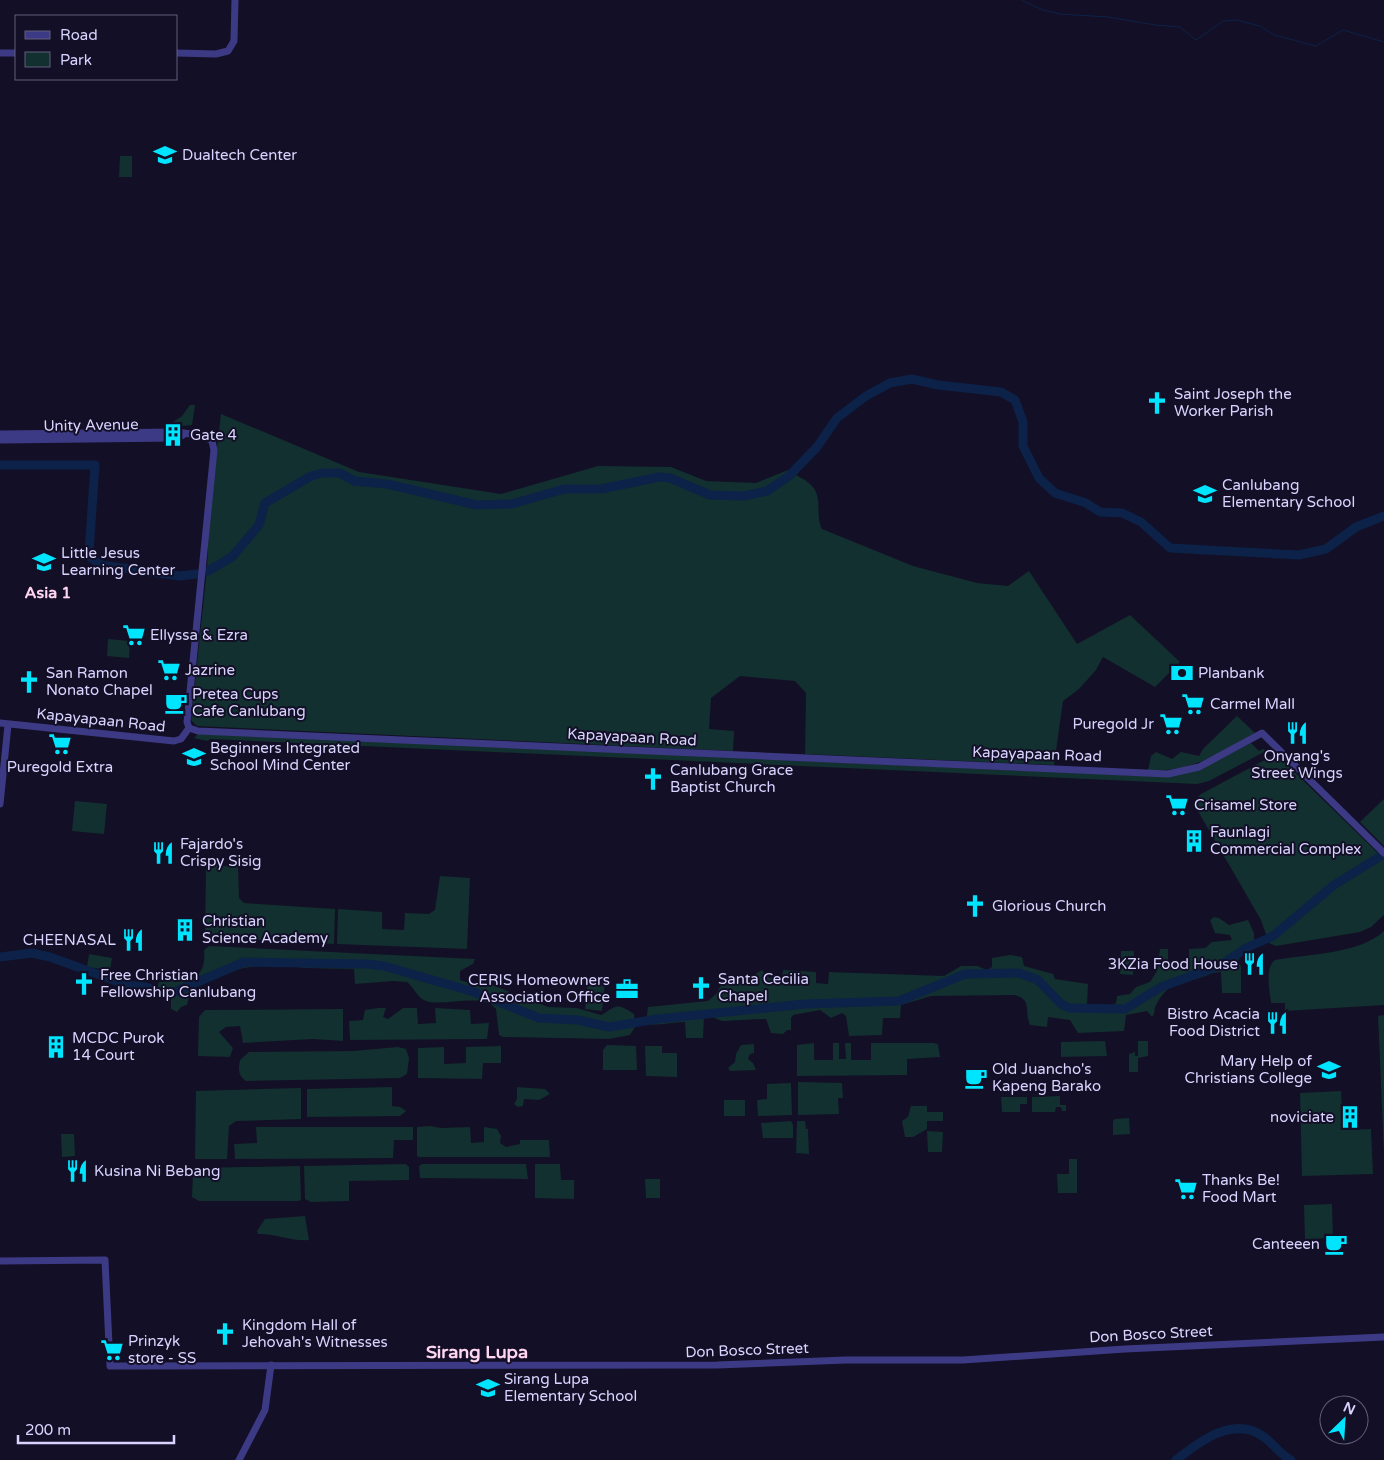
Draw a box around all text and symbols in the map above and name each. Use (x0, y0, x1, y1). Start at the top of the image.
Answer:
legend (15, 15, 178, 80)
text: Road (60, 26, 98, 44)
text: Park (60, 51, 92, 69)
school or university icon: Dualtech Center (152, 142, 178, 168)
place label: Dualtech Center (182, 146, 297, 164)
place label: Saint Joseph the Worker Parish (1174, 385, 1292, 420)
church icon: Saint Joseph the Worker Parish (1144, 390, 1170, 416)
street label: Unity Avenue (43, 415, 139, 435)
building icon: Gate 4 (160, 422, 186, 448)
place label: Gate 4 (190, 426, 237, 444)
place label: Canlubang Elementary School (1222, 476, 1355, 511)
school or university icon: Canlubang Elementary School (1192, 481, 1218, 507)
place label: Little Jesus Learning Center (61, 544, 175, 579)
school or university icon: Little Jesus Learning Center (31, 549, 57, 575)
district label: Asia 1 (25, 583, 71, 603)
supermarket icon: Ellyssa & Ezra (121, 622, 147, 648)
place label: Ellyssa & Ezra (150, 626, 248, 644)
supermarket icon: Jazrine (156, 657, 182, 683)
bank icon: Planbank (1169, 660, 1195, 686)
place label: Jazrine (185, 661, 235, 679)
place label: San Ramon Nonato Chapel (46, 664, 153, 699)
place label: Planbank (1198, 664, 1265, 682)
church icon: San Ramon Nonato Chapel (16, 669, 42, 695)
place label: Pretea Cups Cafe Canlubang (192, 685, 306, 720)
cafe icon: Pretea Cups Cafe Canlubang (163, 690, 189, 716)
supermarket icon: Carmel Mall (1180, 691, 1206, 717)
place label: Carmel Mall (1210, 695, 1295, 713)
street label: Kapayapaan Road (36, 704, 166, 736)
supermarket icon: Puregold Jr (1158, 711, 1184, 737)
place label: Puregold Jr (1072, 715, 1154, 733)
restaurant icon: Onyang's Street Wings (1284, 720, 1310, 746)
street label: Kapayapaan Road (567, 725, 697, 749)
supermarket icon: Puregold Extra (47, 731, 73, 757)
place label: Beginners Integrated School Mind Center (210, 739, 360, 774)
street label: Kapayapaan Road (972, 743, 1102, 765)
school or university icon: Beginners Integrated School Mind Center (181, 744, 207, 770)
place label: Onyang's Street Wings (1251, 747, 1343, 782)
place label: Puregold Extra (7, 758, 113, 776)
place label: Canlubang Grace Baptist Church (670, 761, 793, 796)
church icon: Canlubang Grace Baptist Church (640, 766, 666, 792)
supermarket icon: Crisamel Store (1164, 792, 1190, 818)
place label: Crisamel Store (1194, 796, 1297, 814)
place label: Faunlagi Commercial Complex (1210, 823, 1361, 858)
building icon: Faunlagi Commercial Complex (1181, 828, 1207, 854)
place label: Fajardo's Crispy Sisig (180, 835, 262, 870)
restaurant icon: Fajardo's Crispy Sisig (150, 840, 176, 866)
church icon: Glorious Church (962, 893, 988, 919)
place label: Glorious Church (992, 897, 1106, 915)
place label: Christian Science Academy (202, 912, 328, 947)
building icon: Christian Science Academy (172, 917, 198, 943)
restaurant icon: CHEENASAL (120, 927, 146, 953)
place label: CHEENASAL (23, 931, 116, 949)
restaurant icon: 3KZia Food House (1241, 951, 1267, 977)
place label: 3KZia Food House (1108, 955, 1238, 973)
place label: Free Christian Fellowship Canlubang (100, 966, 256, 1001)
place label: Santa Cecilia Chapel (718, 970, 809, 1005)
church icon: Free Christian Fellowship Canlubang (71, 971, 97, 997)
place label: CERIS Homeowners Association Office (468, 971, 610, 1006)
church icon: Santa Cecilia Chapel (688, 975, 714, 1001)
office icon: CERIS Homeowners Association Office (614, 976, 640, 1002)
place label: Bistro Acacia Food District (1167, 1005, 1260, 1040)
restaurant icon: Bistro Acacia Food District (1264, 1010, 1290, 1036)
place label: MCDC Purok 14 Court (72, 1029, 164, 1064)
building icon: MCDC Purok 14 Court (43, 1034, 69, 1060)
place label: Mary Help of Christians College (1184, 1052, 1312, 1087)
school or university icon: Mary Help of Christians College (1316, 1057, 1342, 1083)
place label: Old Juancho's Kapeng Barako (992, 1060, 1101, 1095)
cafe icon: Old Juancho's Kapeng Barako (963, 1065, 989, 1091)
building icon: noviciate (1337, 1104, 1363, 1130)
place label: noviciate (1270, 1108, 1334, 1126)
restaurant icon: Kusina Ni Bebang (64, 1158, 90, 1184)
place label: Kusina Ni Bebang (94, 1162, 220, 1180)
place label: Thanks Be! Food Mart (1202, 1171, 1280, 1206)
supermarket icon: Thanks Be! Food Mart (1173, 1176, 1199, 1202)
cafe icon: Canteeen (1323, 1231, 1349, 1257)
place label: Canteeen (1252, 1235, 1320, 1253)
place label: Kingdom Hall of Jehovah's Witnesses (242, 1316, 388, 1351)
church icon: Kingdom Hall of Jehovah's Witnesses (212, 1321, 238, 1347)
street label: Don Bosco Street (1089, 1322, 1213, 1346)
place label: Prinzyk store - SS (128, 1332, 196, 1367)
supermarket icon: Prinzyk store - SS (99, 1337, 125, 1363)
street label: Don Bosco Street (685, 1339, 809, 1361)
district label: Sirang Lupa (426, 1341, 528, 1363)
place label: Sirang Lupa Elementary School (504, 1370, 637, 1405)
school or university icon: Sirang Lupa Elementary School (475, 1375, 501, 1401)
north arrow (1319, 1395, 1369, 1445)
text: N (1341, 1399, 1358, 1419)
scale bar (18, 1412, 174, 1444)
text: 200 m (25, 1421, 71, 1439)

